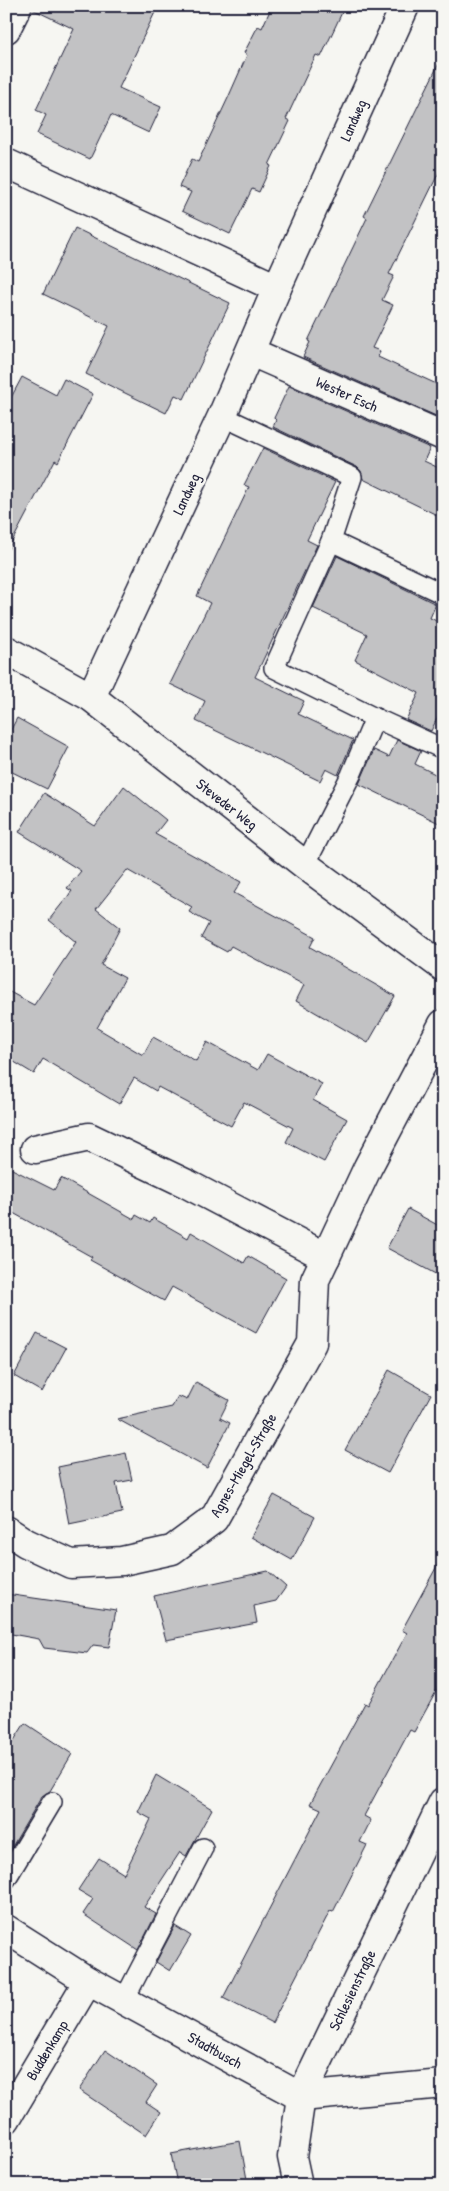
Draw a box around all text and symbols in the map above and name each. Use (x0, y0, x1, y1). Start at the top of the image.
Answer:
street label: Landweg (335, 95, 372, 144)
street label: Wester Esch (313, 371, 381, 417)
street label: Landweg (167, 469, 205, 518)
street label: Steveder Weg (192, 773, 262, 835)
street label: Agnes-Miegel-Straße (205, 1409, 281, 1521)
street label: Schlesienstraße (323, 1946, 381, 2034)
street label: Buddenkamp (21, 2015, 73, 2084)
street label: Stadtbusch (184, 2027, 246, 2073)

